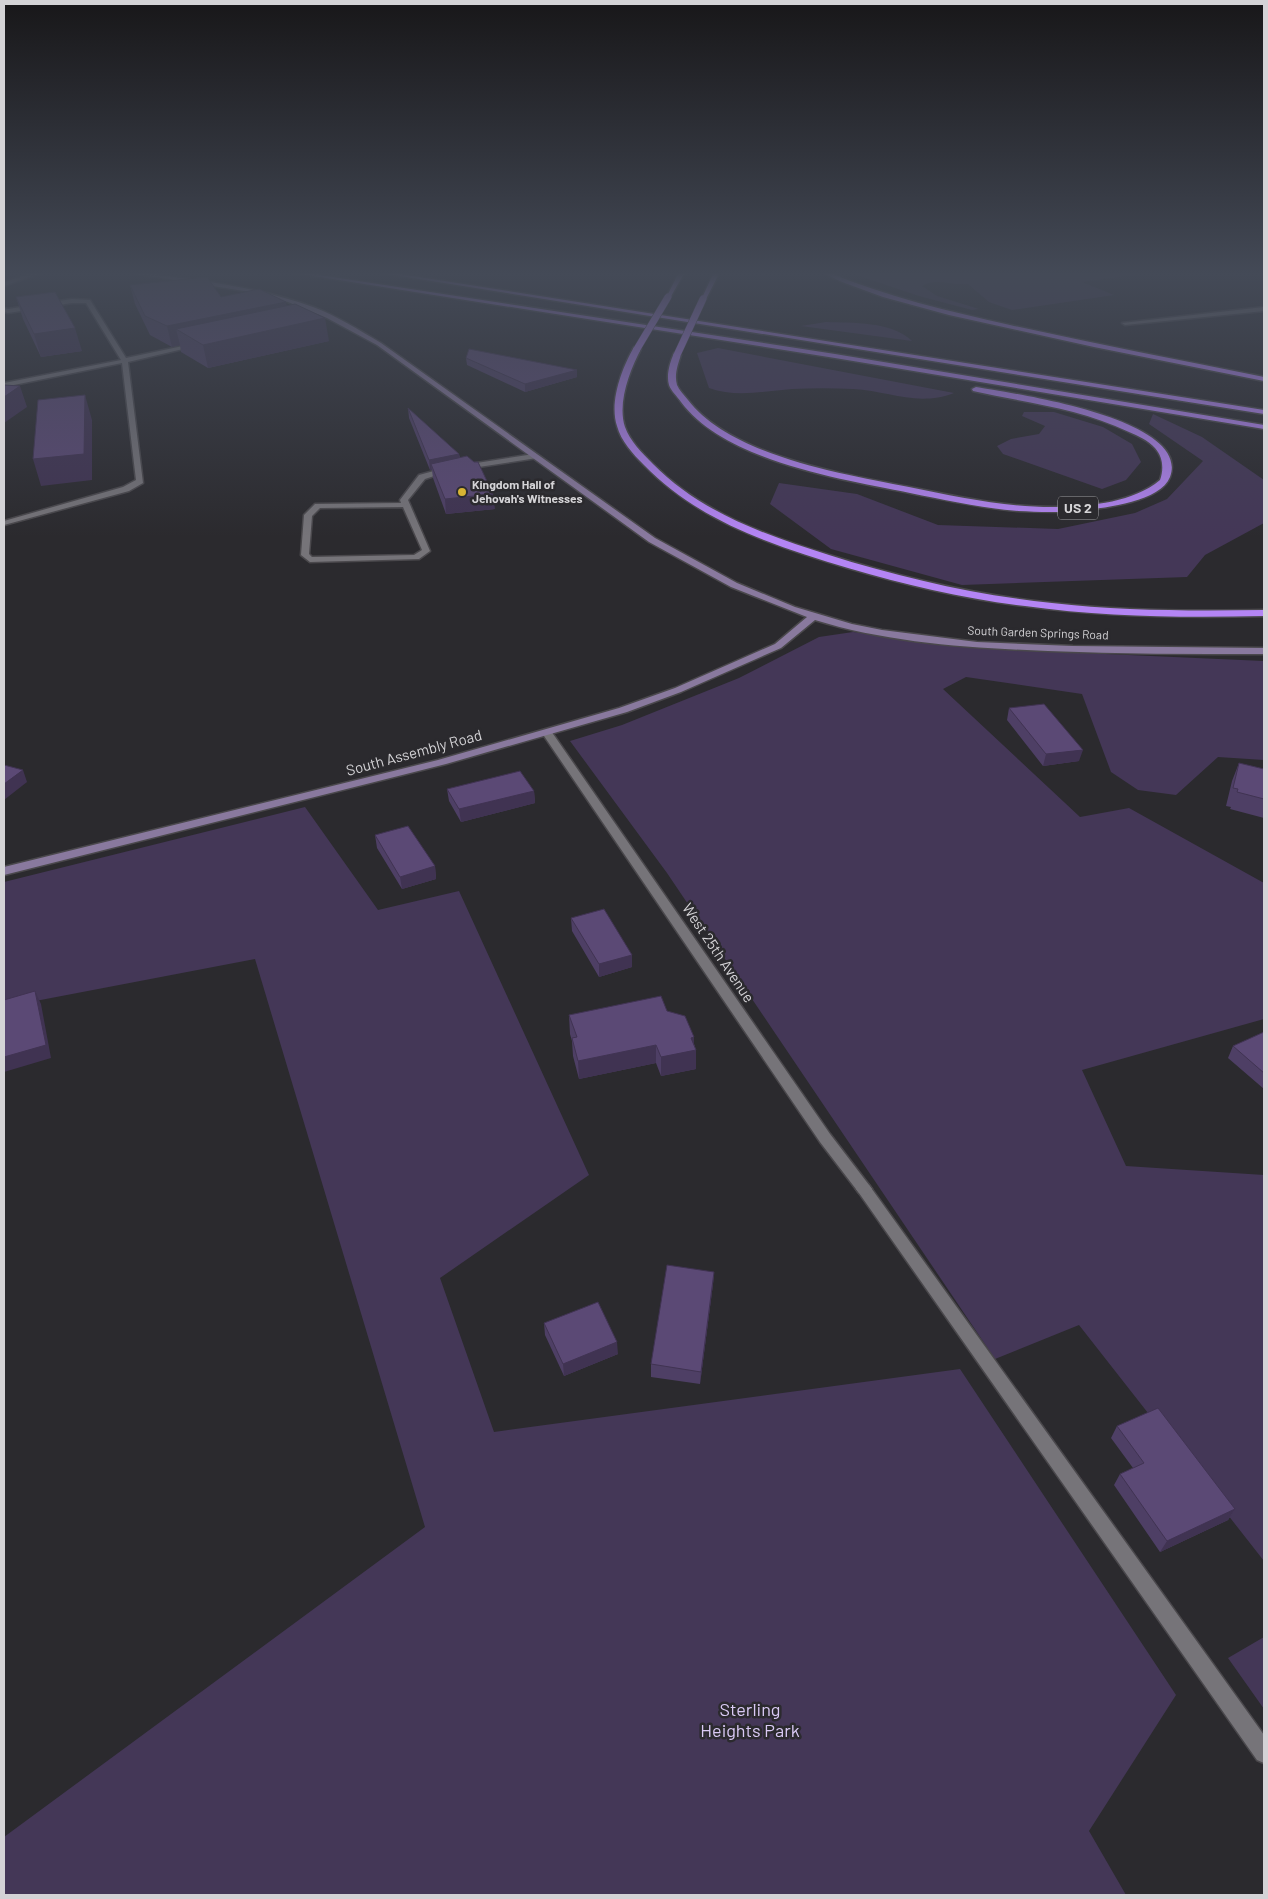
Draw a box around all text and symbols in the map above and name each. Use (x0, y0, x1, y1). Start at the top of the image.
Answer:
place label: Kingdom Hall of Jehovah's Witnesses (472, 477, 583, 505)
marker: Kingdom Hall of Jehovah's Witnesses (456, 486, 468, 498)
road number: US 2 (1058, 496, 1098, 520)
street label: South Garden Springs Road (967, 623, 1109, 641)
street label: South Assembly Road (344, 725, 484, 779)
street label: West 25th Avenue (679, 899, 759, 1006)
park label: Sterling Heights Park (700, 1698, 800, 1741)

